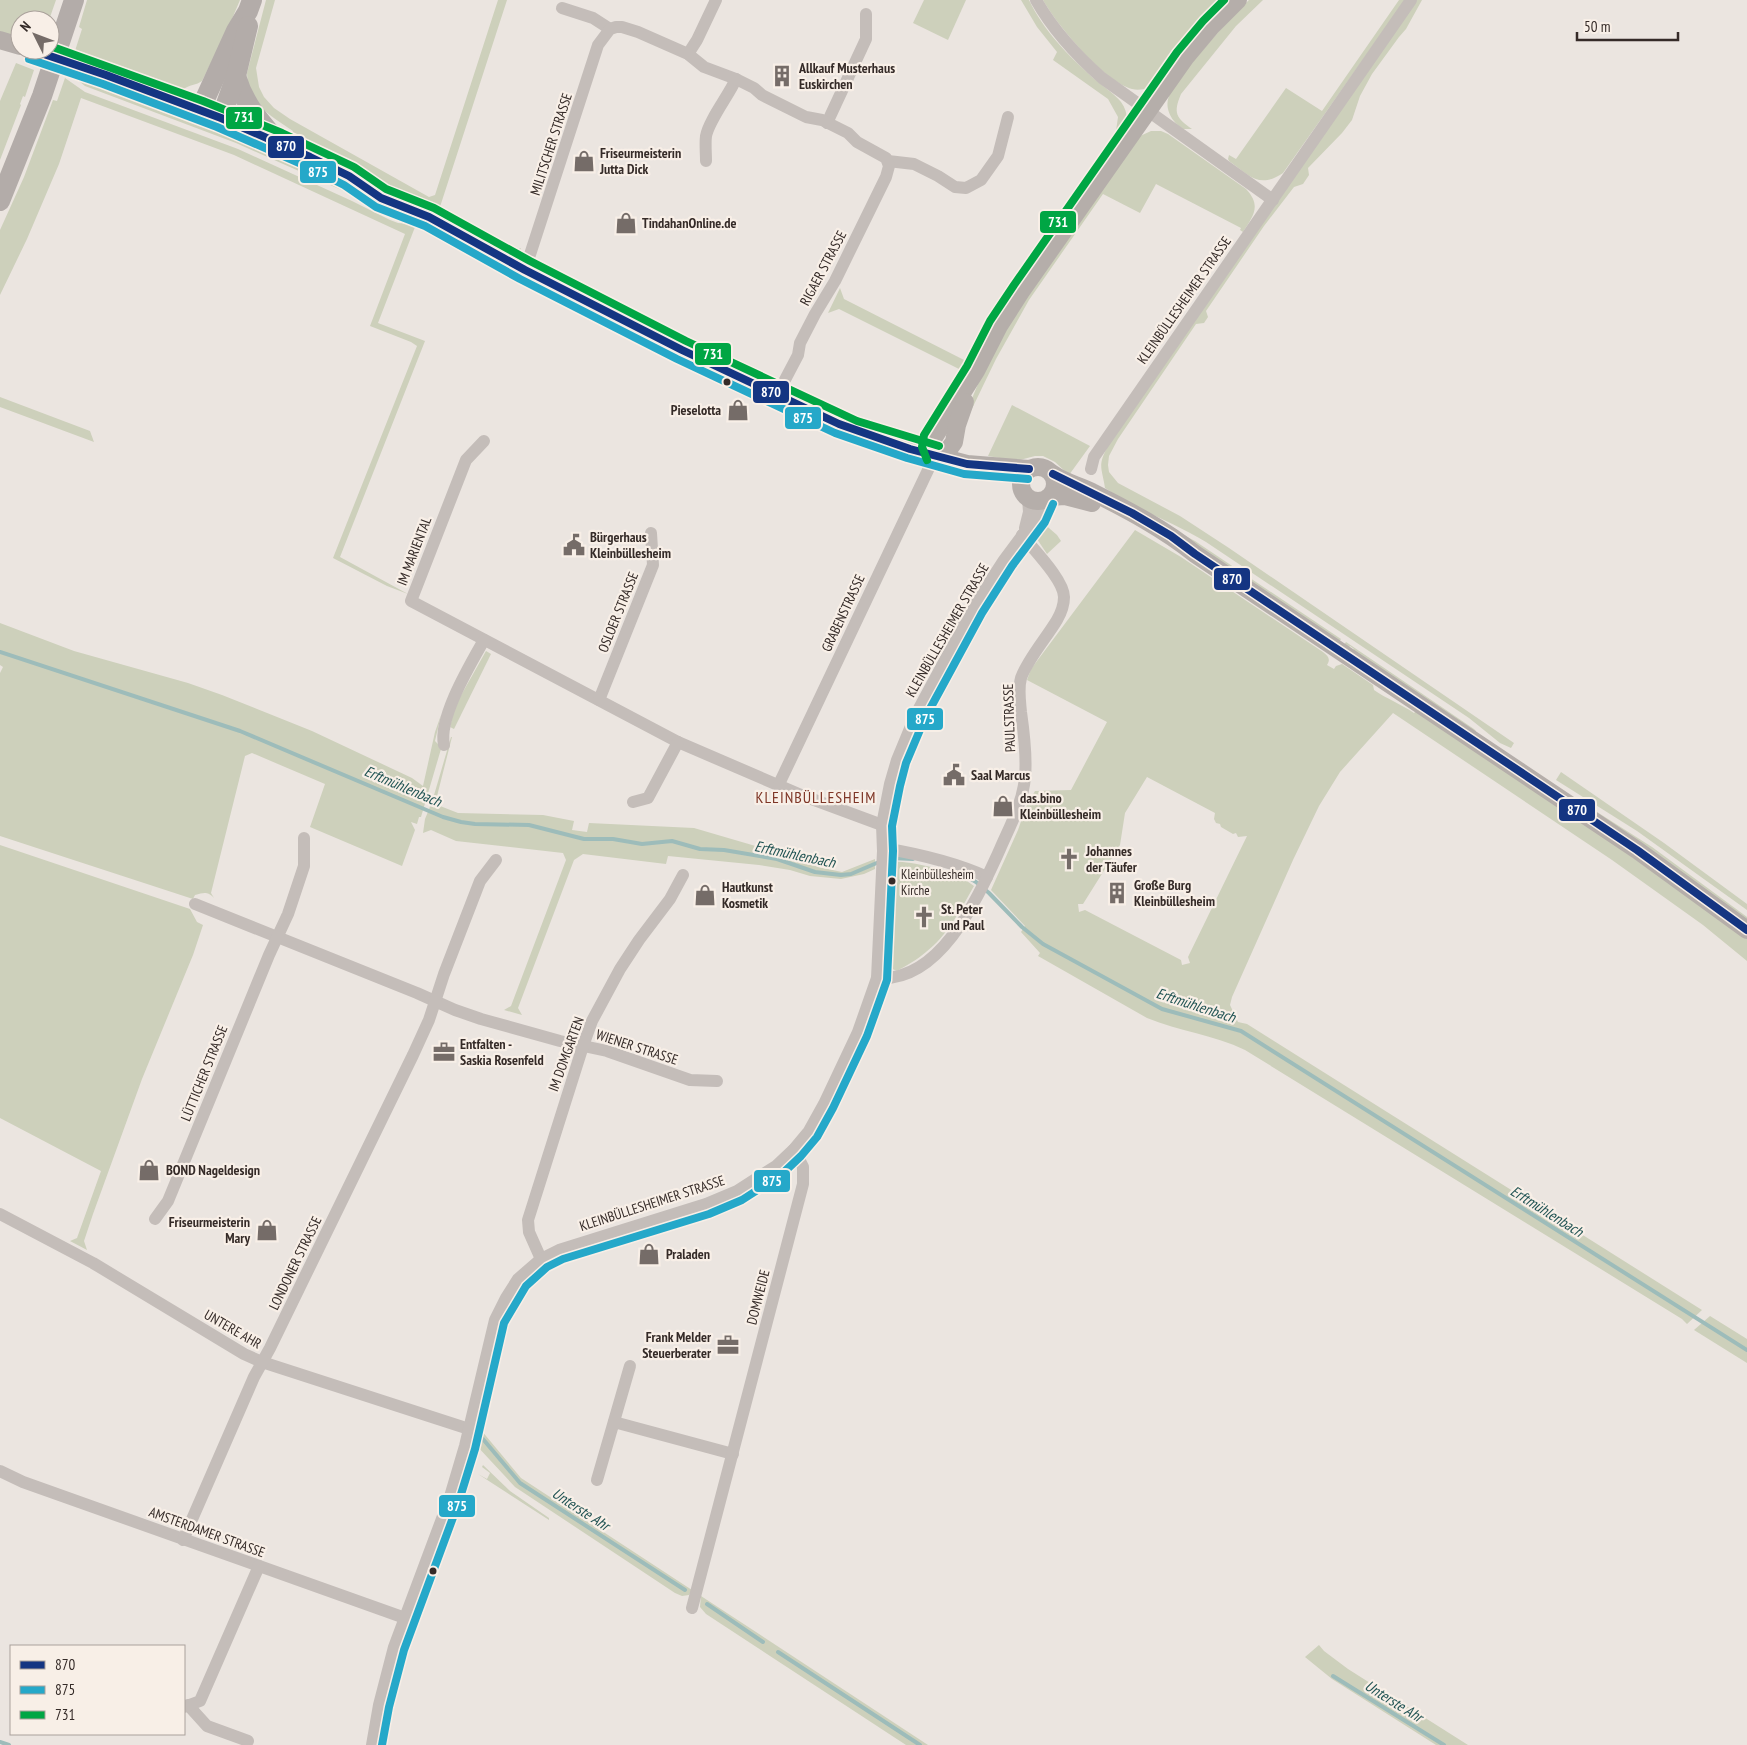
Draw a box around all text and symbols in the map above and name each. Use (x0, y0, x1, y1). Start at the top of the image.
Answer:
north arrow (10, 10, 60, 60)
scale bar (1577, 10, 1678, 42)
text: N (16, 17, 35, 35)
text: 50 m (1584, 17, 1610, 36)
place label: Allkauf Musterhaus Euskirchen (798, 59, 895, 93)
building icon: Allkauf Musterhaus Euskirchen (769, 63, 795, 89)
street label: MILITSCHER STRASSE (526, 91, 576, 197)
line badge: 731 (225, 106, 263, 130)
text: 731 (234, 108, 254, 126)
line badge: 870 (267, 135, 305, 159)
text: 870 (276, 137, 296, 155)
place label: Friseurmeisterin Jutta Dick (599, 144, 681, 178)
shop icon: Friseurmeisterin Jutta Dick (571, 148, 597, 174)
line badge: 875 (299, 160, 337, 184)
text: 875 (308, 163, 328, 181)
shop icon: TindahanOnline.de (613, 210, 639, 236)
line badge: 731 (1039, 210, 1077, 234)
text: 731 (1048, 213, 1068, 231)
place label: TindahanOnline.de (642, 214, 737, 232)
street label: RIGAER STRASSE (796, 227, 850, 309)
street label: KLEINBÜLLESHEIMER STRASSE (1133, 233, 1235, 367)
line badge: 731 (694, 342, 732, 366)
text: 731 (703, 345, 723, 363)
unlabelled marker (722, 377, 732, 387)
line badge: 870 (752, 380, 790, 404)
text: 870 (761, 383, 781, 401)
shop icon: Pieselotta (725, 397, 751, 423)
place label: Pieselotta (671, 401, 721, 419)
line badge: 875 (784, 406, 822, 430)
text: 875 (793, 409, 813, 427)
street label: IM MARIENTAL (393, 514, 435, 588)
place label: Bürgerhaus Kleinbüllesheim (590, 528, 671, 562)
public building icon: Bürgerhaus Kleinbüllesheim (561, 532, 587, 558)
street label: KLEINBÜLLESHEIMER STRASSE (901, 560, 993, 700)
line badge: 870 (1213, 567, 1251, 591)
street label: OSLOER STRASSE (594, 569, 642, 655)
text: 870 (1222, 570, 1242, 588)
street label: GRABENSTRASSE (817, 571, 869, 655)
street label: PAULSTRASSE (999, 683, 1019, 753)
line badge: 875 (906, 707, 944, 731)
text: 875 (915, 710, 935, 728)
water label: Erftmühlenbach (362, 761, 446, 811)
public building icon: Saal Marcus (941, 762, 967, 788)
place label: Saal Marcus (971, 766, 1030, 784)
district label: KLEINBÜLLESHEIM (756, 787, 876, 807)
place label: das.bino Kleinbüllesheim (1020, 789, 1101, 823)
shop icon: das.bino Kleinbüllesheim (990, 793, 1016, 819)
line badge: 870 (1558, 798, 1596, 822)
text: 870 (1567, 801, 1587, 819)
water label: Erftmühlenbach (753, 836, 838, 872)
place label: Johannes der Täufer (1085, 842, 1138, 876)
church icon: Johannes der Täufer (1056, 846, 1082, 872)
place label: Kleinbüllesheim Kirche (901, 866, 974, 899)
marker: Kleinbüllesheim Kirche (887, 876, 897, 886)
place label: Große Burg Kleinbüllesheim (1134, 876, 1215, 910)
place label: Hautkunst Kosmetik (722, 878, 773, 912)
building icon: Große Burg Kleinbüllesheim (1104, 880, 1130, 906)
shop icon: Hautkunst Kosmetik (692, 882, 718, 908)
place label: St. Peter und Paul (941, 900, 985, 934)
church icon: St. Peter und Paul (911, 904, 937, 930)
water label: Erftmühlenbach (1154, 983, 1239, 1027)
street label: IM DOMGARTEN (544, 1014, 588, 1094)
street label: LÜTTICHER STRASSE (177, 1022, 231, 1124)
street label: WIENER STRASSE (594, 1025, 680, 1069)
place label: Entfalten - Saskia Rosenfeld (460, 1035, 544, 1069)
office icon: Entfalten - Saskia Rosenfeld (431, 1039, 457, 1065)
shop icon: BOND Nageldesign (136, 1157, 162, 1183)
place label: BOND Nageldesign (166, 1161, 260, 1179)
line badge: 875 (753, 1169, 791, 1193)
street label: KLEINBÜLLESHEIMER STRASSE (577, 1171, 727, 1235)
text: 875 (762, 1172, 782, 1190)
water label: Erftmühlenbach (1507, 1181, 1588, 1242)
place label: Friseurmeisterin Mary (169, 1213, 250, 1247)
street label: LONDONER STRASSE (265, 1213, 325, 1313)
shop icon: Friseurmeisterin Mary (254, 1217, 280, 1243)
shop icon: Praladen (636, 1241, 662, 1267)
place label: Praladen (666, 1245, 710, 1263)
street label: DOMWEIDE (742, 1268, 774, 1326)
street label: UNTERE AHR (201, 1305, 265, 1353)
place label: Frank Melder Steuerberater (642, 1328, 712, 1362)
office icon: Frank Melder Steuerberater (715, 1332, 741, 1358)
water label: Unterste Ahr (549, 1483, 615, 1536)
line badge: 875 (438, 1494, 476, 1518)
text: 875 (447, 1497, 467, 1515)
street label: AMSTERDAMER STRASSE (147, 1503, 267, 1561)
unlabelled marker (428, 1566, 438, 1576)
legend (10, 1645, 185, 1735)
text: 870 (55, 1655, 76, 1674)
water label: Unterste Ahr (1362, 1676, 1428, 1727)
text: 875 (55, 1680, 75, 1699)
text: 731 (55, 1705, 75, 1724)

